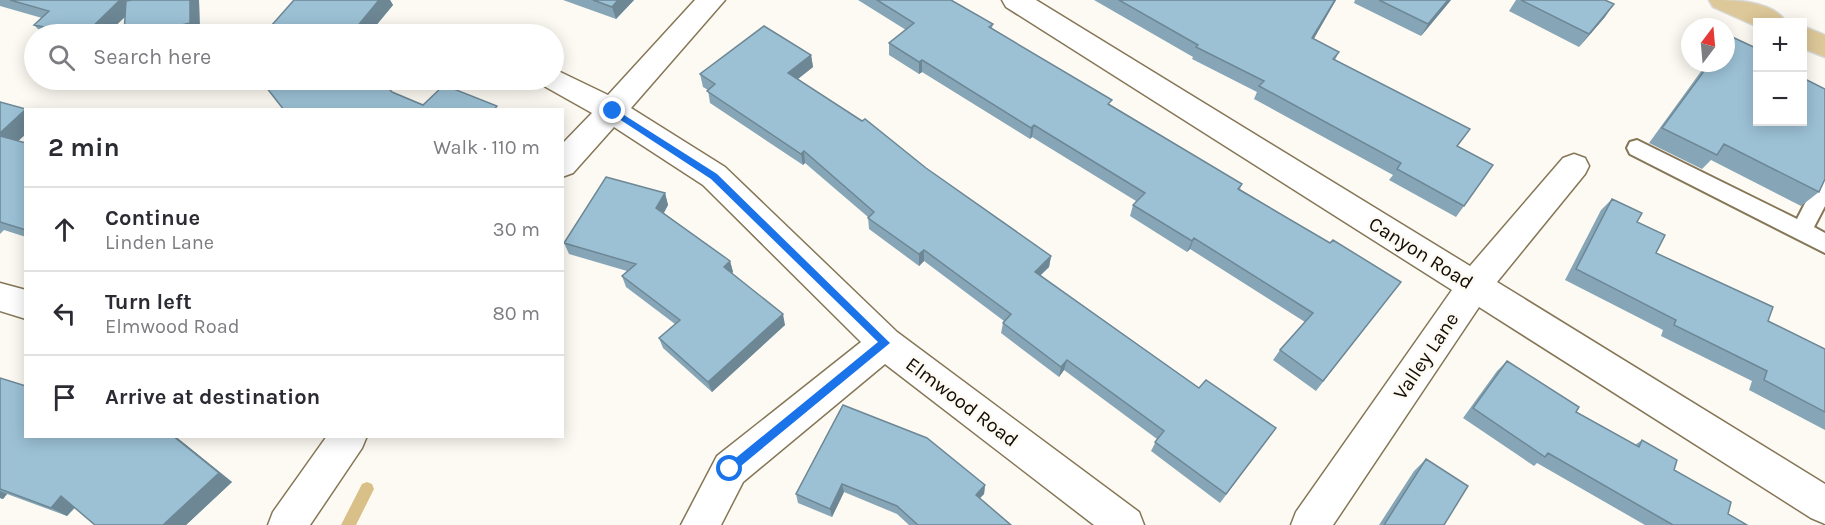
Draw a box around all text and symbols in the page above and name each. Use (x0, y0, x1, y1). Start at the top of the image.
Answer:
north arrow (1681, 18, 1735, 72)
map controls (1753, 18, 1807, 126)
button: + (1753, 18, 1807, 72)
search box (24, 24, 564, 90)
icon: search (45, 41, 78, 74)
text: Search here (93, 44, 211, 70)
button: − (1753, 72, 1807, 126)
route end (599, 97, 625, 123)
text: 2 min (48, 132, 120, 163)
text: Walk · 110 m (433, 136, 540, 159)
text: Continue (105, 205, 200, 231)
street label: Canyon Road (1365, 212, 1477, 294)
icon: ahead (48, 213, 81, 246)
text: 30 m (493, 218, 540, 241)
text: Linden Lane (105, 231, 214, 254)
text: Turn left (105, 289, 192, 315)
icon: left (48, 297, 81, 330)
text: 80 m (492, 302, 540, 325)
street label: Valley Lane (1389, 308, 1463, 404)
text: Elmwood Road (105, 315, 240, 338)
street label: Elmwood Road (901, 352, 1023, 452)
icon: arrive (48, 381, 81, 414)
text: Arrive at destination (105, 384, 320, 410)
route start (716, 455, 742, 481)

